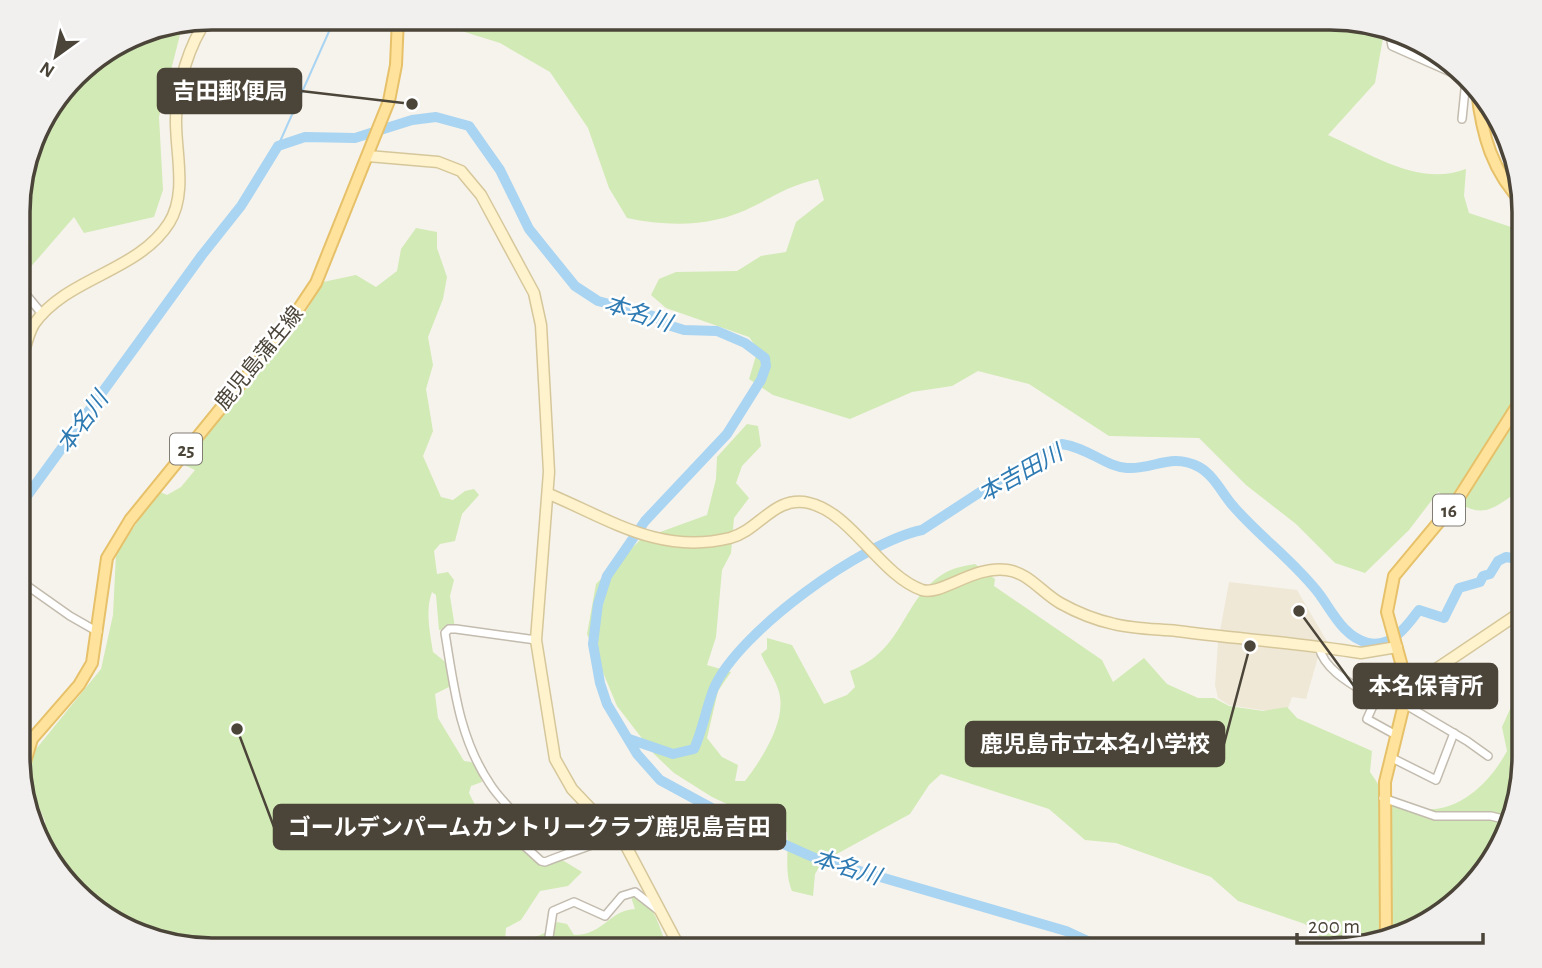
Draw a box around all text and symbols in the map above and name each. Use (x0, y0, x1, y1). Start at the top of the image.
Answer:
north arrow (21, 21, 91, 91)
text: N (37, 57, 58, 81)
callout: 吉田郵便局 (158, 69, 301, 113)
text: 吉田郵便局 (173, 79, 288, 104)
water label: 本名川 (601, 291, 677, 337)
street label: 鹿児島蒲生線 (211, 302, 307, 414)
water label: 本名川 (52, 385, 115, 458)
road number: 25 (170, 433, 202, 464)
water label: 本吉田川 (974, 439, 1069, 507)
road number: 16 (1433, 495, 1465, 526)
callout: 本名保育所 (1354, 664, 1497, 708)
text: 本名保育所 (1369, 674, 1484, 699)
callout: 鹿児島市立本名小学校 (966, 722, 1224, 766)
text: 鹿児島市立本名小学校 (980, 732, 1210, 757)
callout: ゴールデンパームカントリークラブ鹿児島吉田 (274, 805, 785, 849)
text: ゴールデンパームカントリークラブ鹿児島吉田 (288, 815, 770, 840)
water label: 本名川 (810, 845, 886, 890)
scale bar (1297, 902, 1482, 946)
text: 200 m (1308, 916, 1360, 937)

